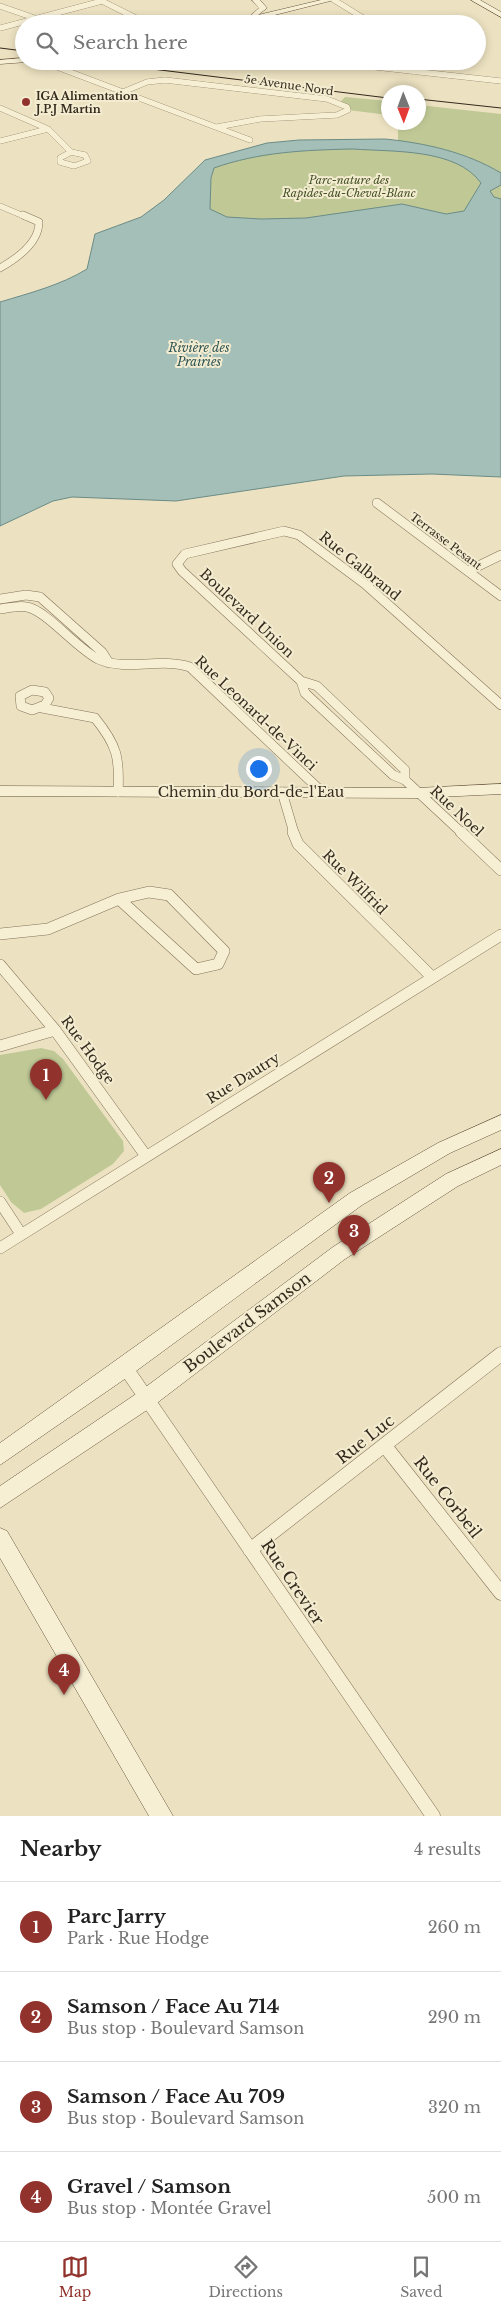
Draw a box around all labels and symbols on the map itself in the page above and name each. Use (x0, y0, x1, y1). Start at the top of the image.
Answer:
street label: 5e Avenue Nord (244, 72, 335, 98)
north arrow (381, 85, 426, 130)
place label: IGA Alimentation J.P.J Martin (34, 89, 138, 116)
marker: IGA Alimentation J.P.J Martin (20, 96, 32, 108)
park label: Parc-nature des Rapides-du-Cheval-Blanc (281, 173, 416, 200)
water label: Rivière des Prairies (168, 340, 230, 369)
street label: Terrasse Pesant (407, 509, 485, 573)
street label: Rue Galbrand (316, 528, 405, 605)
street label: Boulevard Union (196, 565, 298, 662)
street label: Rue Leonard-de-Vinci (191, 652, 321, 774)
your location (246, 756, 272, 782)
street label: Rue Noel (427, 782, 488, 841)
street label: Chemin du Bord-de-l'Eau (158, 783, 345, 801)
street label: Rue Wilfrid (319, 846, 392, 919)
street label: Rue Hodge (57, 1012, 119, 1088)
street label: Rue Dautry (203, 1048, 283, 1108)
pin: 1 (30, 1059, 62, 1100)
pin: 2 (313, 1162, 345, 1203)
pin: 3 (338, 1215, 370, 1256)
street label: Boulevard Samson (179, 1268, 315, 1376)
street label: Rue Luc (332, 1410, 398, 1468)
street label: Rue Corbeil (410, 1452, 486, 1542)
street label: Rue Crevier (257, 1536, 329, 1629)
pin: 4 (48, 1654, 80, 1695)

